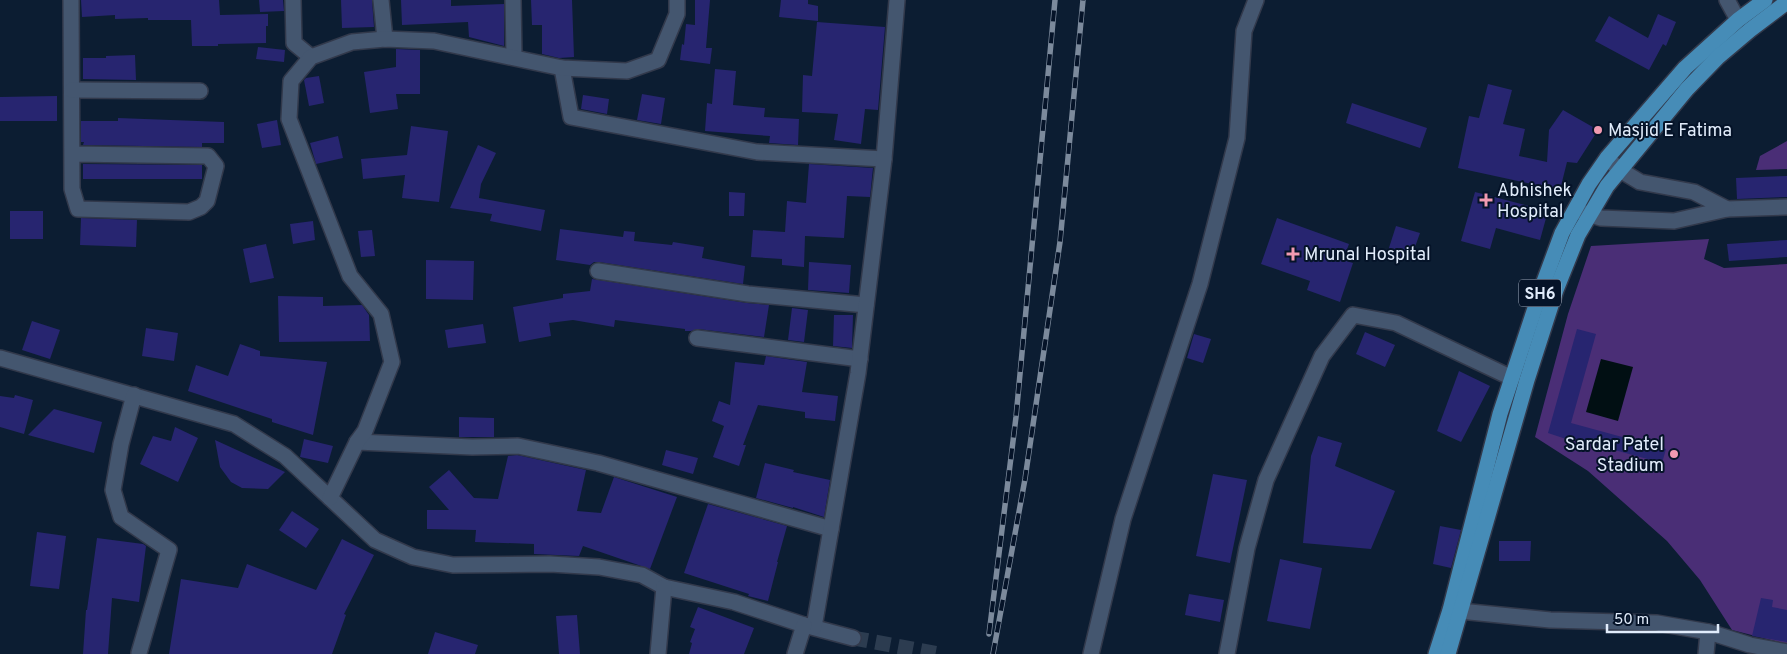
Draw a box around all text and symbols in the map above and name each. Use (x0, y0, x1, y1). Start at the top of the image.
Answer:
place label: Masjid E Fatima (1608, 120, 1732, 143)
marker: Masjid E Fatima (1592, 124, 1604, 136)
place label: Abhishek Hospital (1497, 180, 1572, 224)
marker: Abhishek Hospital (1479, 193, 1493, 207)
place label: Mrunal Hospital (1304, 244, 1431, 267)
marker: Mrunal Hospital (1286, 247, 1300, 261)
road number: SH6 (1519, 280, 1561, 306)
place label: Sardar Patel Stadium (1565, 434, 1664, 478)
marker: Sardar Patel Stadium (1668, 448, 1680, 460)
scale bar (1607, 602, 1718, 634)
text: 50 m (1614, 611, 1649, 630)

